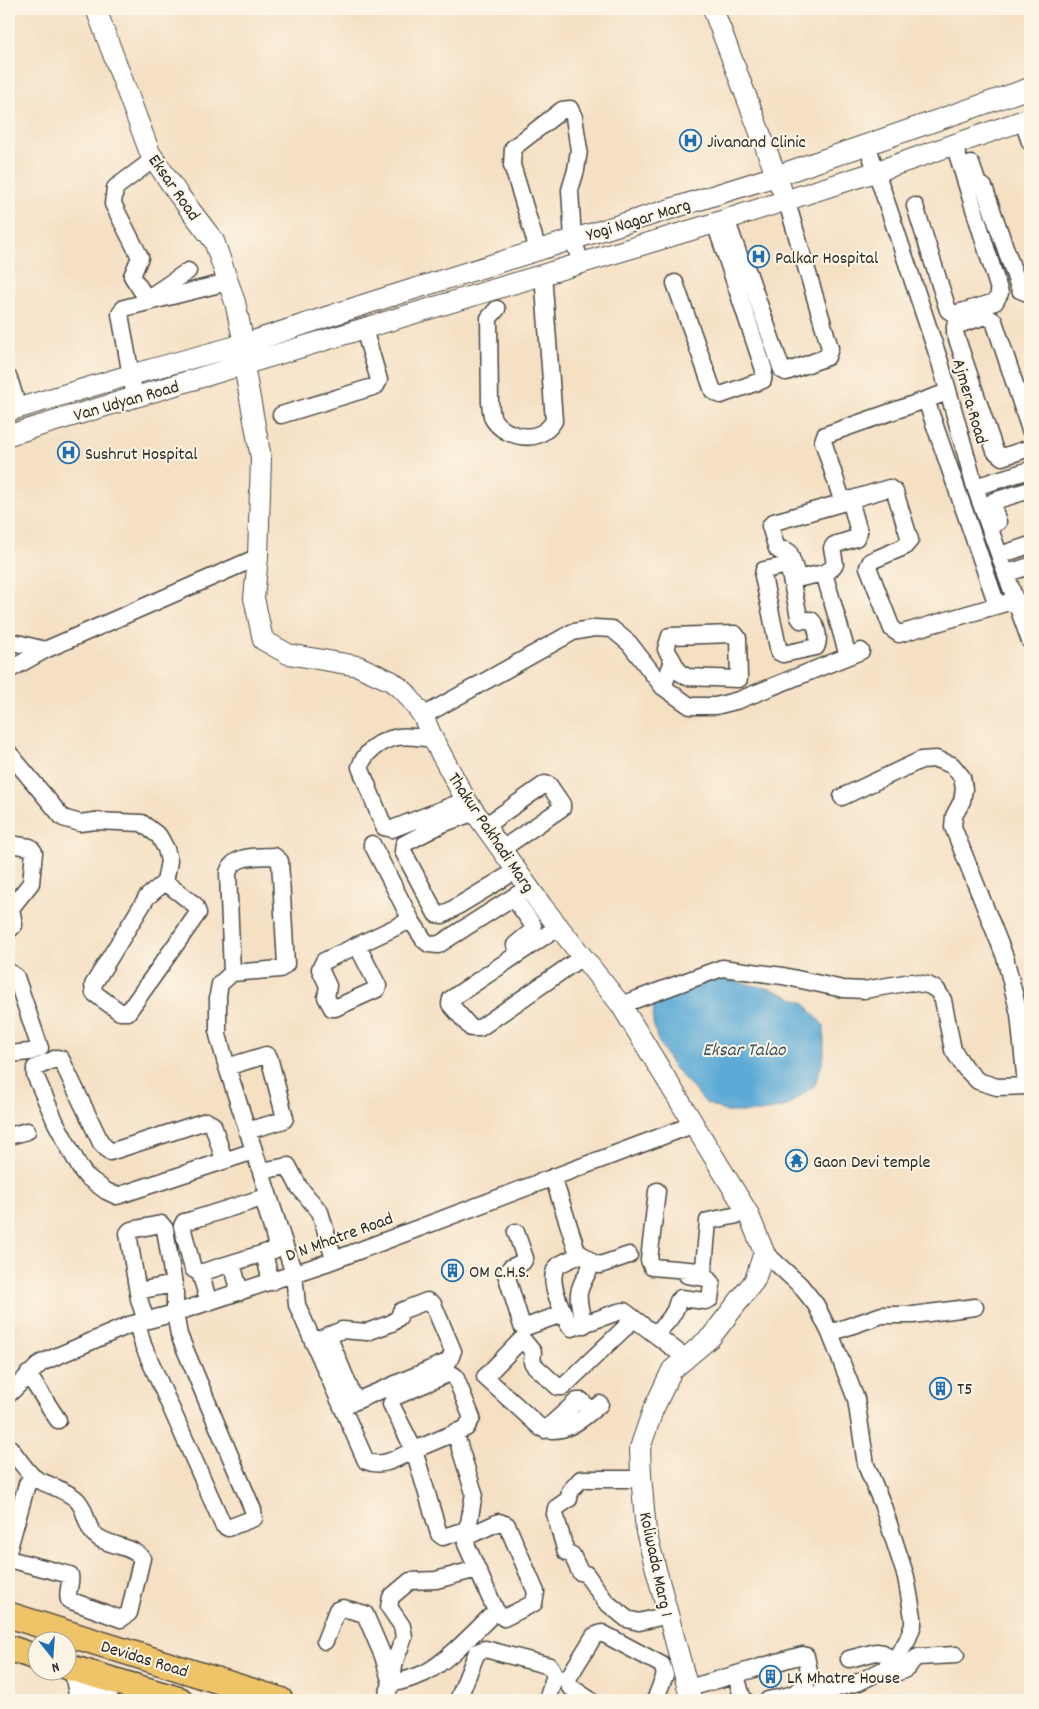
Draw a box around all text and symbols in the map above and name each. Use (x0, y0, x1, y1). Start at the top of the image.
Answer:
hospital icon: Jivanand Clinic (679, 129, 703, 153)
place label: Jivanand Clinic (707, 131, 806, 156)
street label: Eksar Road (141, 150, 205, 227)
street label: Yogi Nagar Marg (583, 194, 694, 249)
hospital icon: Palkar Hospital (747, 245, 771, 269)
place label: Palkar Hospital (775, 247, 879, 272)
street label: Ajmera Road (944, 356, 993, 447)
street label: Van Udyan Road (71, 375, 182, 429)
hospital icon: Sushrut Hospital (57, 441, 81, 465)
place label: Sushrut Hospital (85, 443, 198, 468)
street label: Thakur Pakhadi Marg (440, 768, 539, 898)
water label: Eksar Talao (702, 1038, 787, 1065)
temple icon: Gaon Devi temple (785, 1149, 809, 1173)
place label: Gaon Devi temple (813, 1151, 931, 1176)
street label: D N Mhatre Road (283, 1207, 397, 1269)
building icon: OM C.H.S. (441, 1259, 465, 1283)
place label: OM C.H.S. (469, 1261, 529, 1286)
building icon: T5 (929, 1376, 953, 1400)
place label: T5 (957, 1378, 973, 1403)
street label: Koliwada Marg 1 (631, 1510, 678, 1619)
north arrow (28, 1632, 78, 1682)
street label: Devidas Road (97, 1635, 191, 1686)
text: N (49, 1656, 61, 1677)
building icon: LK Mhatre House (759, 1665, 783, 1689)
place label: LK Mhatre House (787, 1667, 900, 1692)

